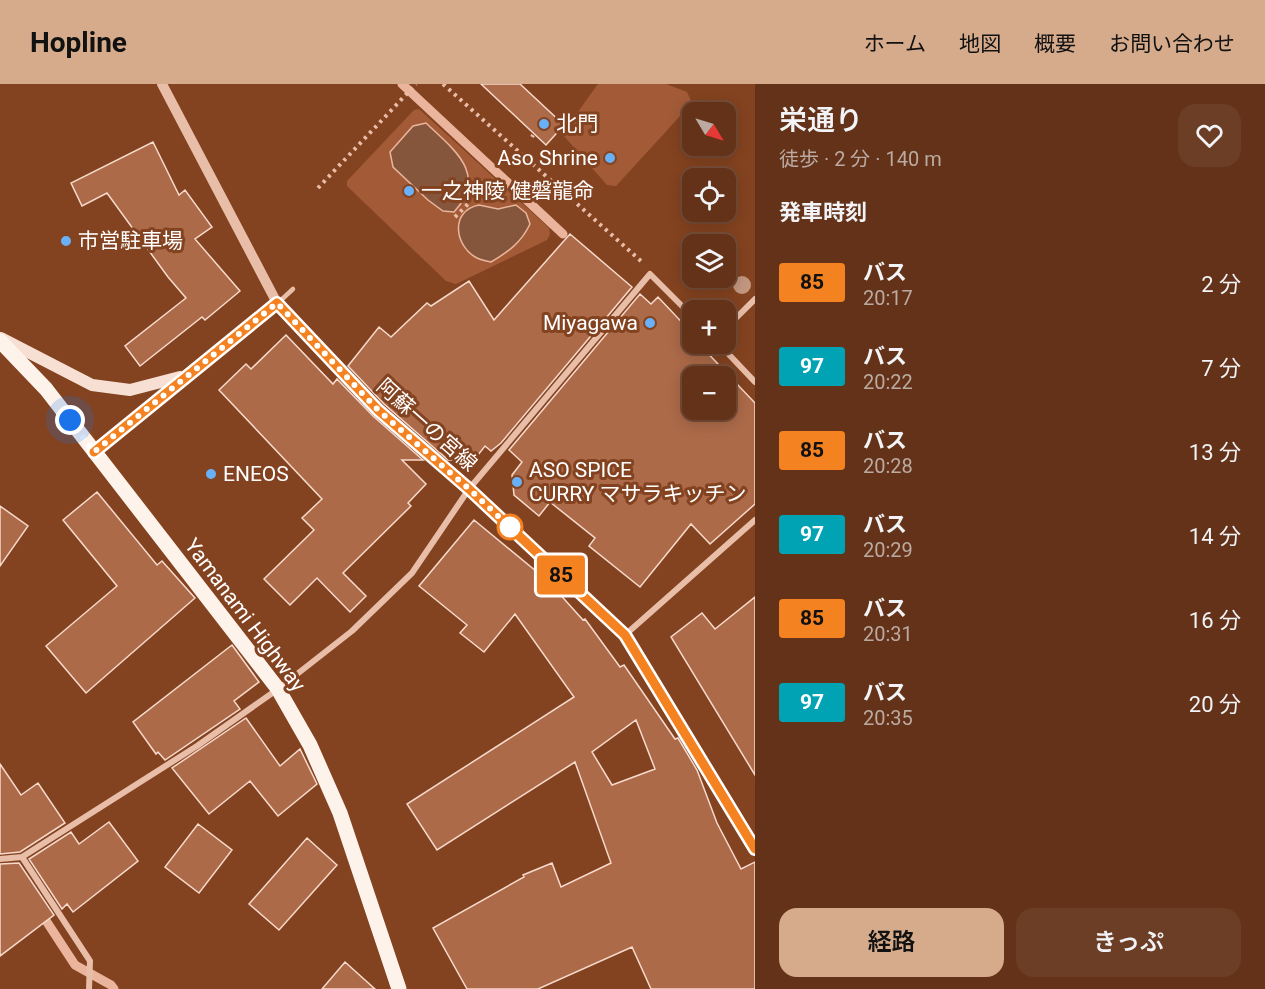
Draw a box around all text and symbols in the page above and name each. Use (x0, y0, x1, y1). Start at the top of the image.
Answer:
text: Hopline (30, 26, 127, 59)
text: ホーム (864, 32, 926, 56)
text: 地図 (959, 32, 1001, 56)
text: 概要 (1034, 32, 1076, 56)
text: お問い合わせ (1109, 32, 1235, 56)
north arrow (682, 102, 736, 156)
map controls (682, 102, 736, 420)
text: 栄通り (779, 104, 863, 137)
button: heart (1178, 104, 1241, 167)
place label: 北門 (556, 112, 598, 136)
marker: 北門 (537, 117, 551, 131)
place label: Aso Shrine (497, 146, 598, 170)
text: 徒歩 · 2 分 · 140 m (779, 147, 942, 171)
marker: Aso Shrine (603, 151, 617, 165)
button: locate (682, 168, 736, 222)
place label: 一之神陵 健磐龍命 (421, 179, 594, 203)
marker: 一之神陵 健磐龍命 (402, 184, 416, 198)
text: 発車時刻 (779, 200, 867, 225)
place label: 市営駐車場 (78, 229, 183, 253)
marker: 市営駐車場 (59, 234, 73, 248)
button: layers (682, 234, 736, 288)
text: バス (863, 260, 907, 285)
text: 85 (800, 270, 824, 294)
text: 2 分 (1201, 272, 1241, 297)
text: 20:17 (863, 286, 913, 310)
button: + (682, 300, 736, 354)
place label: Miyagawa (543, 311, 638, 335)
marker: Miyagawa (643, 316, 657, 330)
text: バス (863, 344, 907, 369)
text: 97 (800, 354, 824, 378)
text: 7 分 (1201, 356, 1241, 381)
button: − (682, 366, 736, 420)
text: 20:22 (863, 370, 913, 394)
street label: 阿蘇一の宮線 (372, 374, 482, 476)
your location (55, 405, 85, 435)
text: バス (863, 428, 907, 453)
text: 85 (800, 438, 824, 462)
text: 13 分 (1189, 440, 1241, 465)
text: 20:28 (863, 454, 913, 478)
place label: ASO SPICE CURRY マサラキッチン (529, 458, 747, 506)
place label: ENEOS (223, 462, 289, 486)
marker: ENEOS (204, 467, 218, 481)
marker: ASO SPICE CURRY マサラキッチン (510, 475, 524, 489)
text: バス (863, 512, 907, 537)
unlabelled marker (497, 514, 523, 540)
text: 97 (800, 522, 824, 546)
text: 14 分 (1189, 524, 1241, 549)
street label: Yamanami Highway (180, 534, 310, 696)
text: 20:29 (863, 538, 913, 562)
line badge: 85 (534, 556, 588, 594)
text: 85 (549, 563, 573, 587)
text: バス (863, 596, 907, 621)
text: 85 (800, 606, 824, 630)
text: 16 分 (1189, 608, 1241, 633)
text: 20:31 (863, 622, 913, 646)
text: バス (863, 680, 907, 705)
text: 97 (800, 690, 824, 714)
text: 20 分 (1189, 692, 1241, 717)
text: 20:35 (863, 706, 913, 730)
button: 経路 (779, 908, 1004, 977)
button: きっぷ (1016, 908, 1241, 977)

